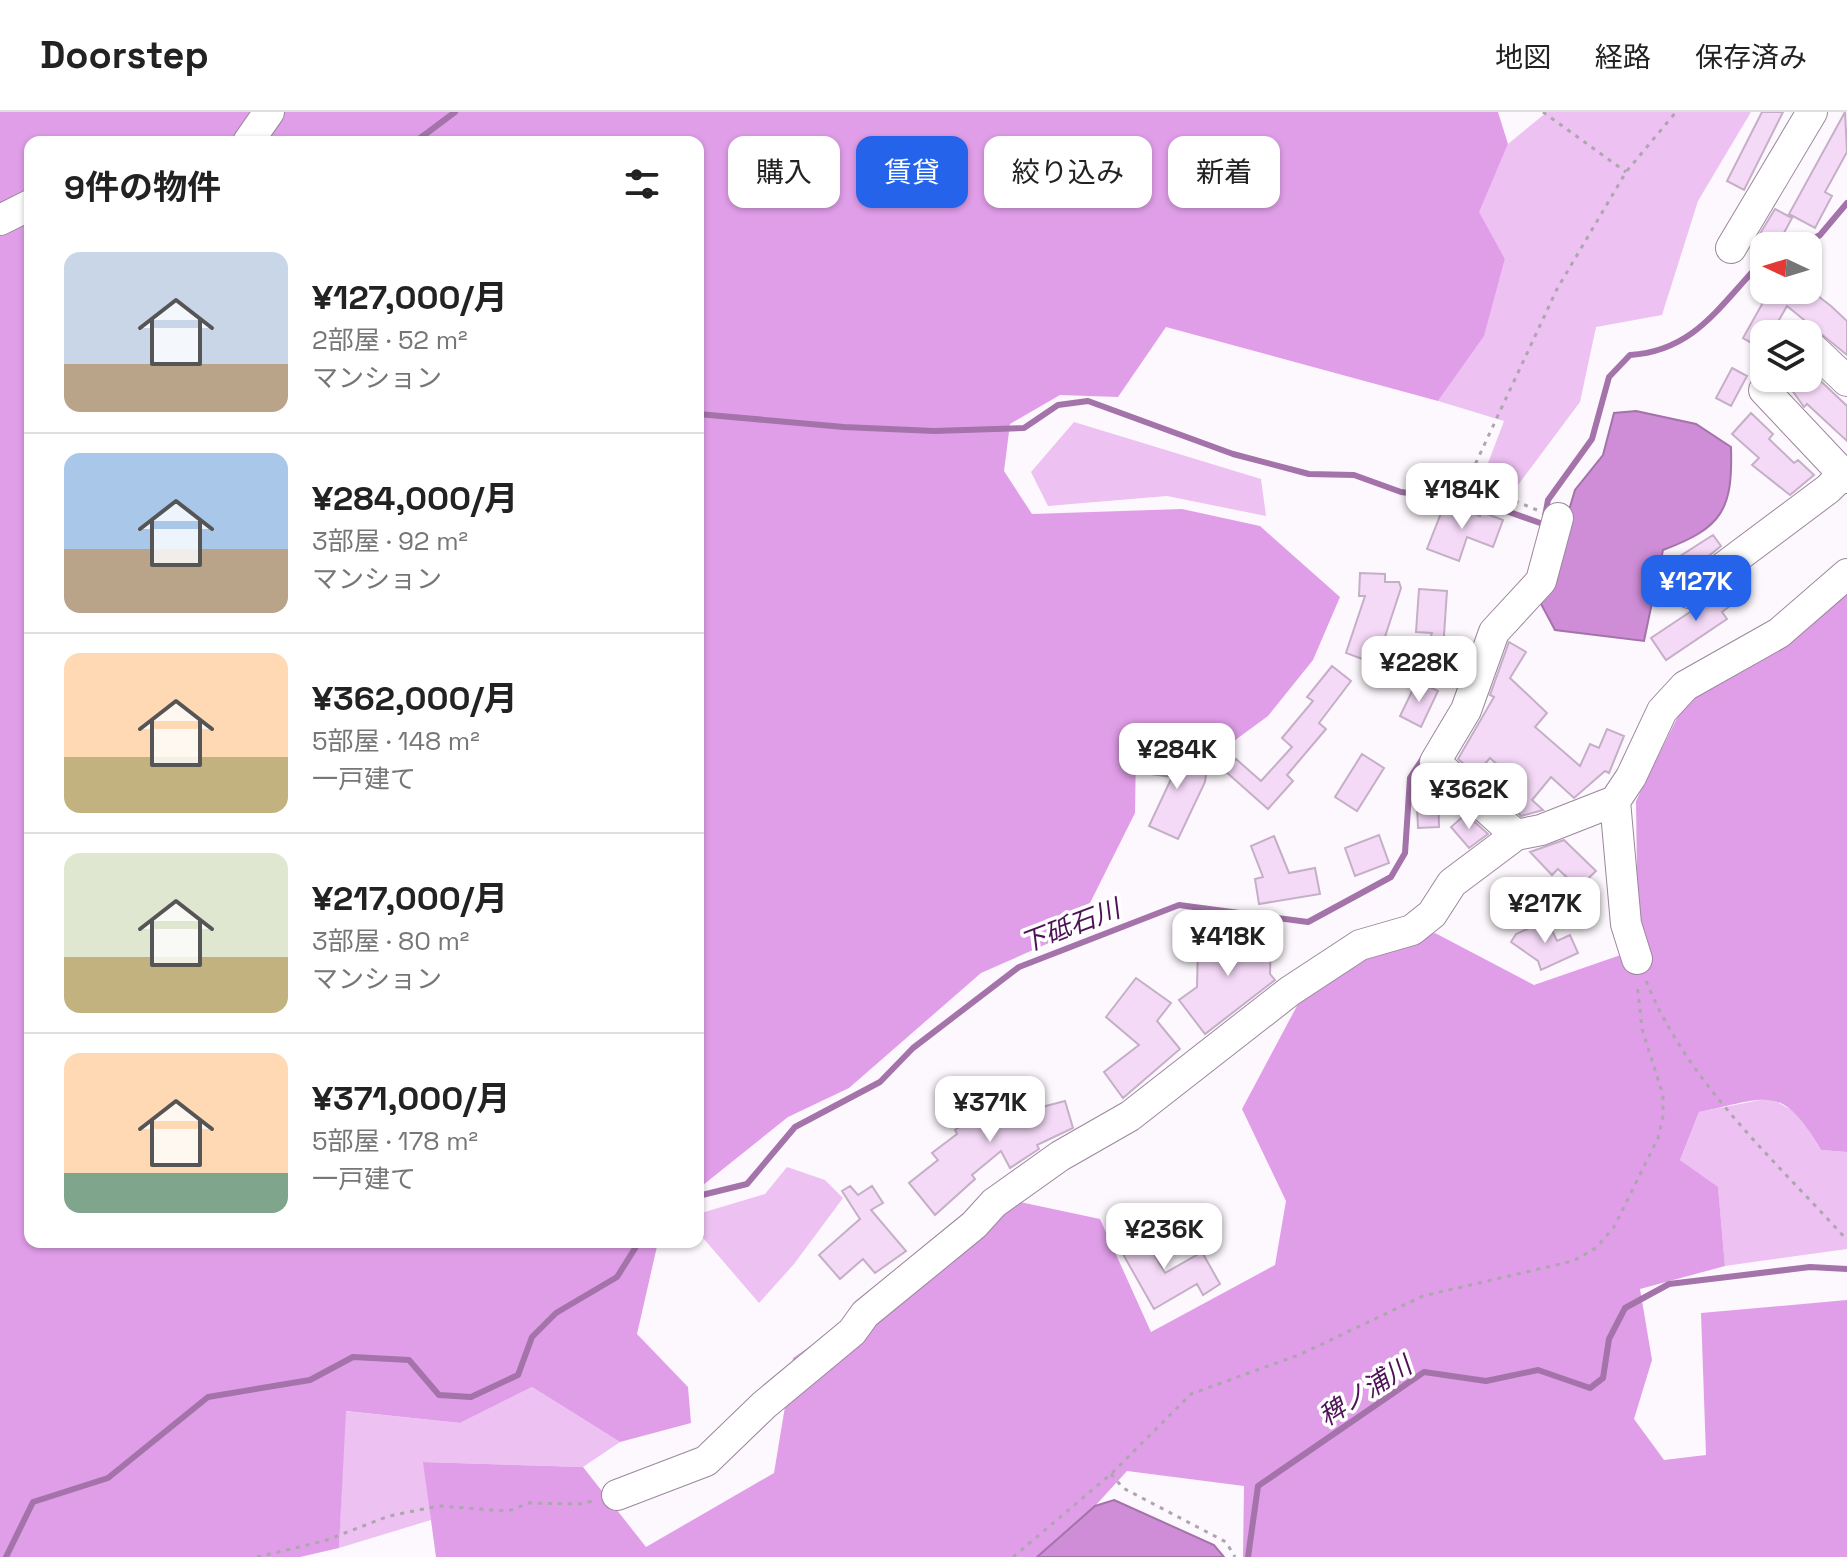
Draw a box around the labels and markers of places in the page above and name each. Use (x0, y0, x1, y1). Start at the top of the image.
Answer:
pin: ¥184K (1406, 463, 1518, 531)
pin: ¥127K (1640, 555, 1752, 623)
pin: ¥228K (1363, 636, 1475, 704)
pin: ¥284K (1121, 723, 1233, 791)
pin: ¥362K (1413, 763, 1525, 831)
pin: ¥217K (1489, 877, 1601, 945)
pin: ¥418K (1172, 910, 1284, 978)
pin: ¥371K (934, 1076, 1046, 1144)
pin: ¥236K (1108, 1203, 1220, 1271)

